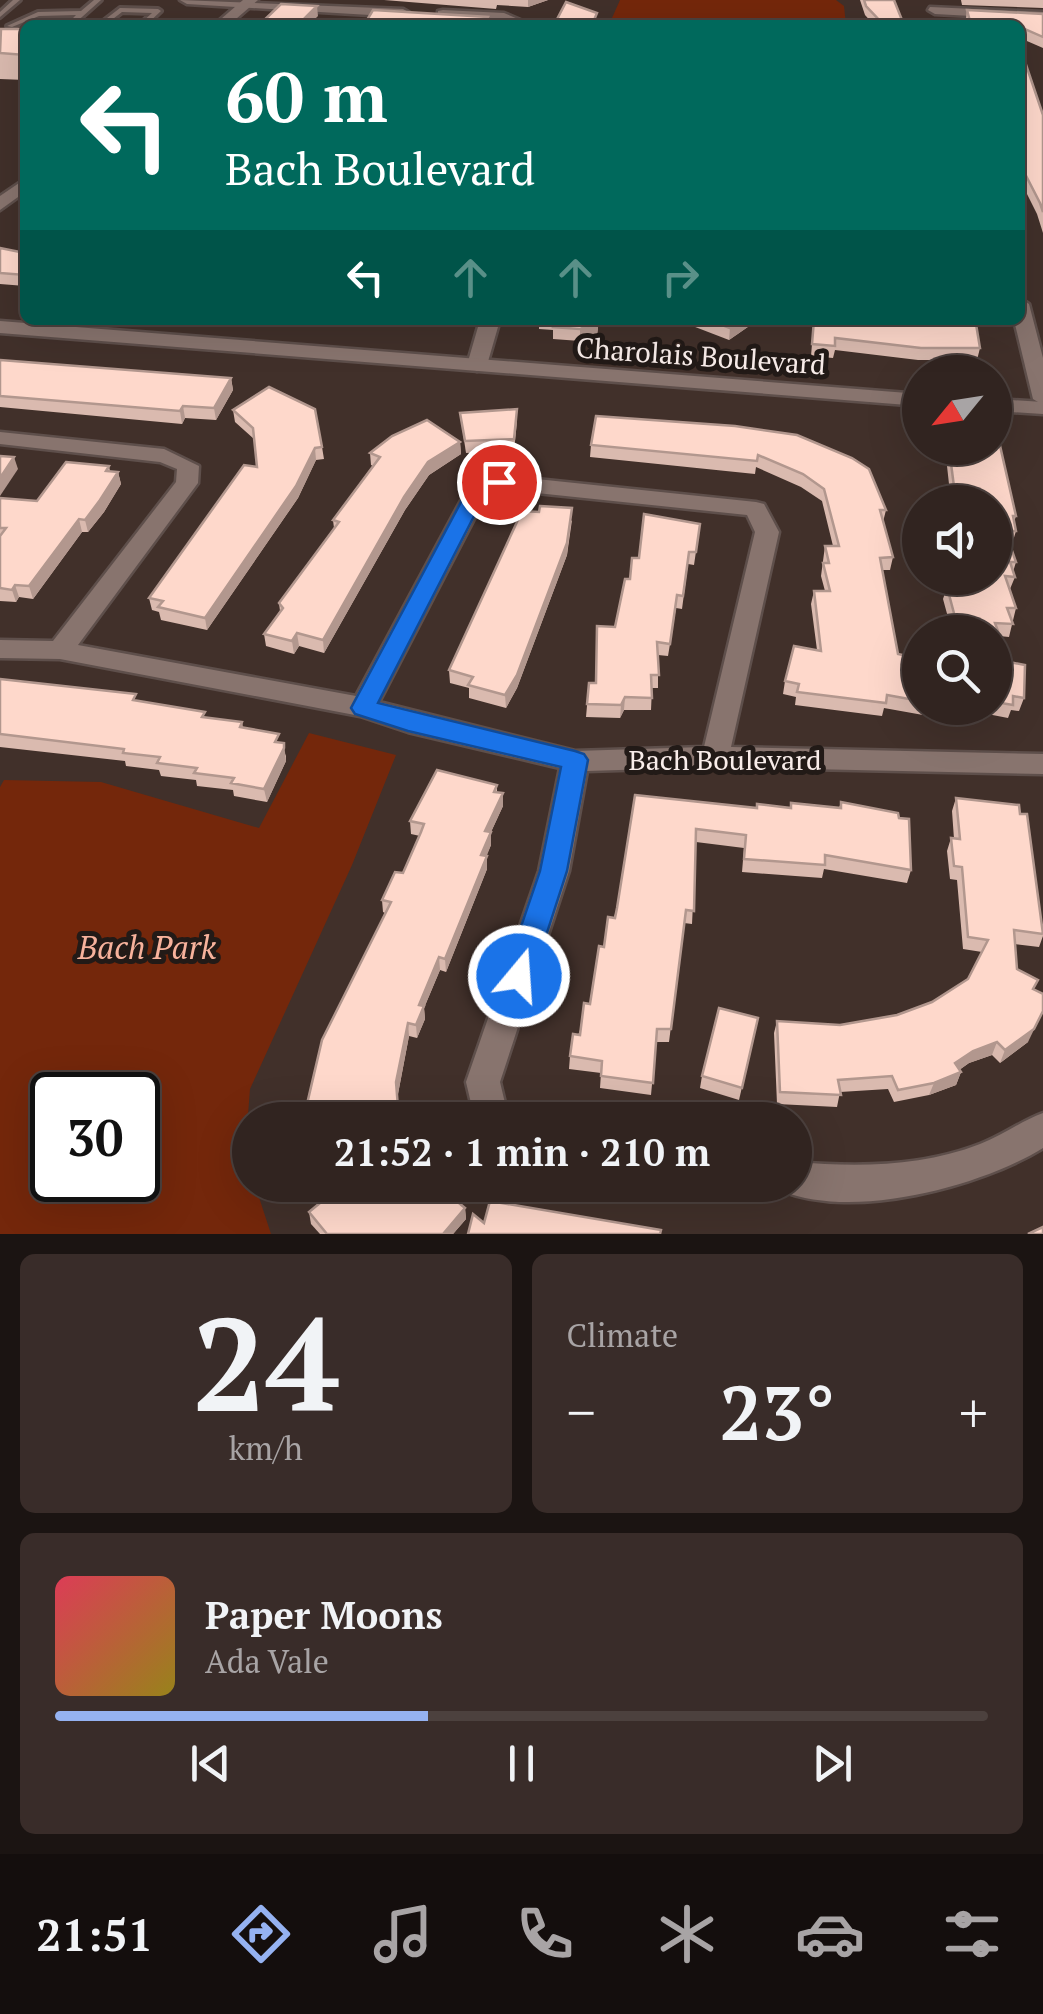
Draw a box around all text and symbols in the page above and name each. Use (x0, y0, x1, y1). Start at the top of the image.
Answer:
text: 60 m (225, 49, 388, 142)
icon: left (60, 60, 190, 190)
text: Bach Boulevard (225, 138, 535, 198)
icon: left (338, 250, 393, 305)
icon: ahead (443, 250, 498, 305)
icon: ahead (548, 250, 603, 305)
icon: right (653, 250, 708, 305)
street label: Charolais Boulevard (575, 328, 827, 383)
north arrow (902, 355, 1012, 465)
map controls (902, 355, 1012, 725)
pin (457, 440, 542, 525)
icon: arrive (472, 455, 527, 510)
button: sound (902, 485, 1012, 595)
button: search (902, 615, 1012, 725)
street label: Bach Boulevard (628, 741, 822, 778)
position arrow (467, 924, 571, 1028)
park label: Bach Park (77, 926, 217, 968)
speed limit sign: 30 (30, 1072, 160, 1202)
text: 21:52 · 1 min · 210 m (334, 1127, 710, 1177)
text: 24 (192, 1276, 339, 1448)
text: Climate (567, 1314, 678, 1356)
text: 23° (719, 1362, 835, 1461)
text: − (567, 1375, 596, 1448)
text: + (959, 1375, 988, 1448)
text: km/h (229, 1427, 303, 1469)
text: Paper Moons (205, 1590, 443, 1640)
text: Ada Vale (205, 1640, 329, 1682)
icon: previous (183, 1736, 238, 1791)
icon: pause (494, 1736, 549, 1791)
icon: next (805, 1736, 860, 1791)
icon: directions (226, 1899, 296, 1969)
icon: music (368, 1899, 438, 1969)
icon: phone (510, 1899, 580, 1969)
icon: climate (652, 1899, 722, 1969)
icon: car (795, 1899, 865, 1969)
icon: filters (937, 1899, 1007, 1969)
text: 21:51 (36, 1904, 153, 1964)

